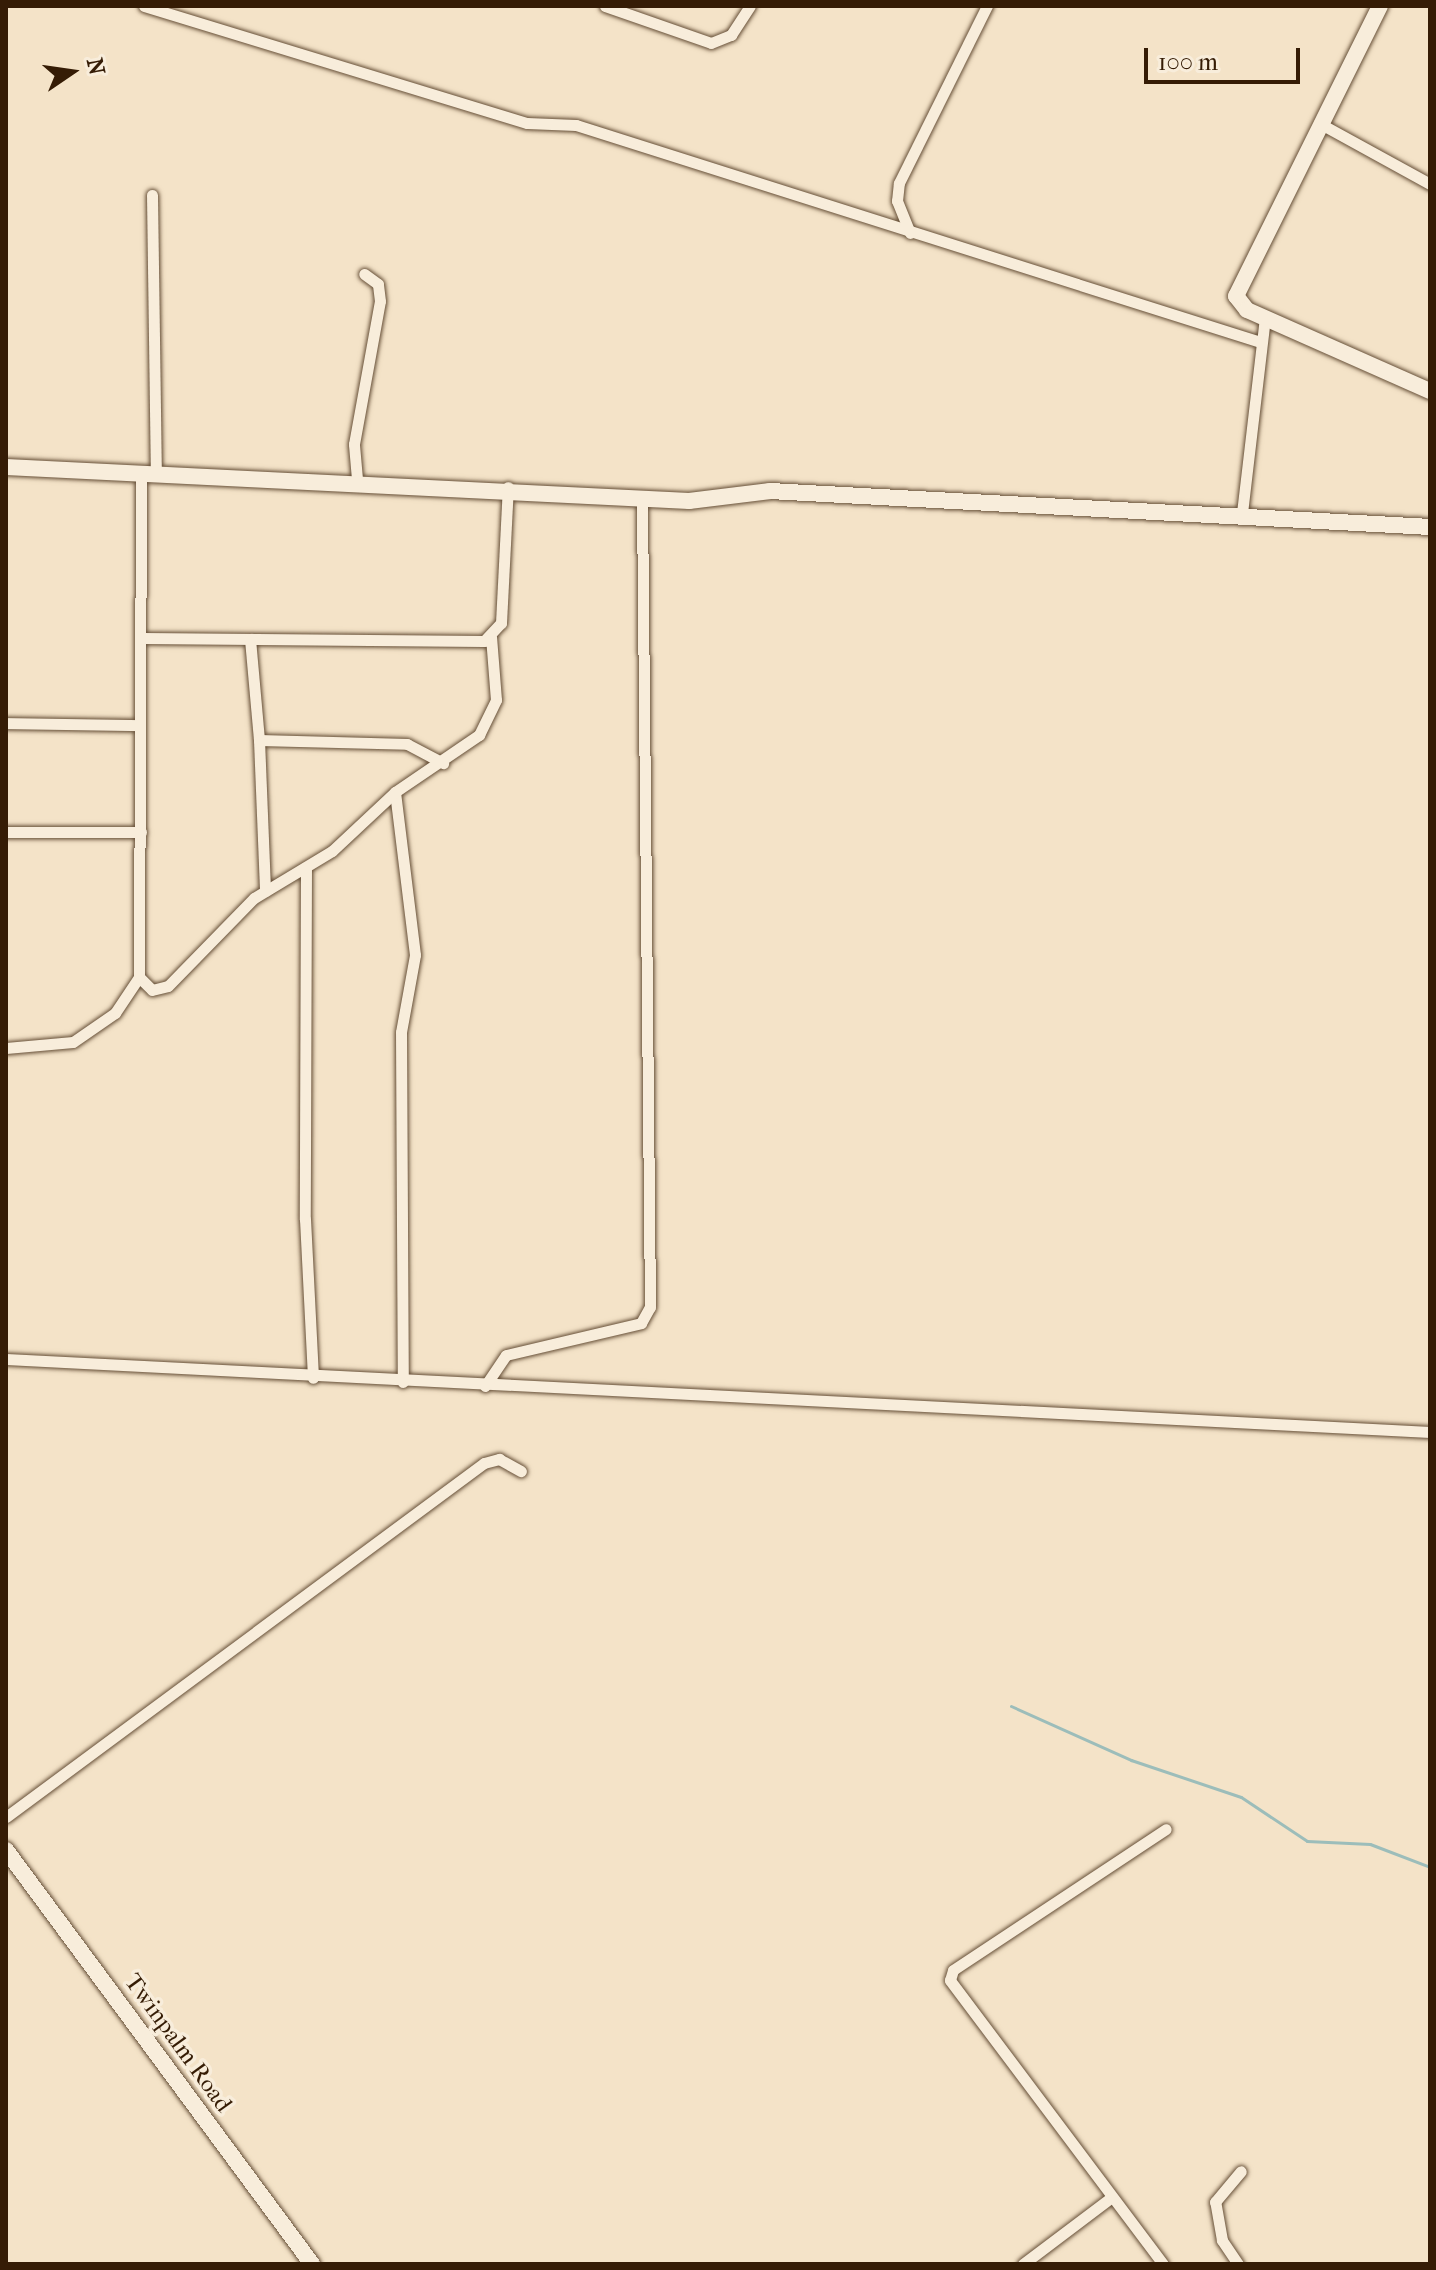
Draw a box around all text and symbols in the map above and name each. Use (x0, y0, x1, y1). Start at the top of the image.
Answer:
north arrow (32, 32, 112, 112)
scale bar (1148, 32, 1304, 82)
text: 100 m (1158, 48, 1218, 76)
text: N (81, 56, 110, 78)
street label: Twinpalm Road (118, 1968, 238, 2118)

